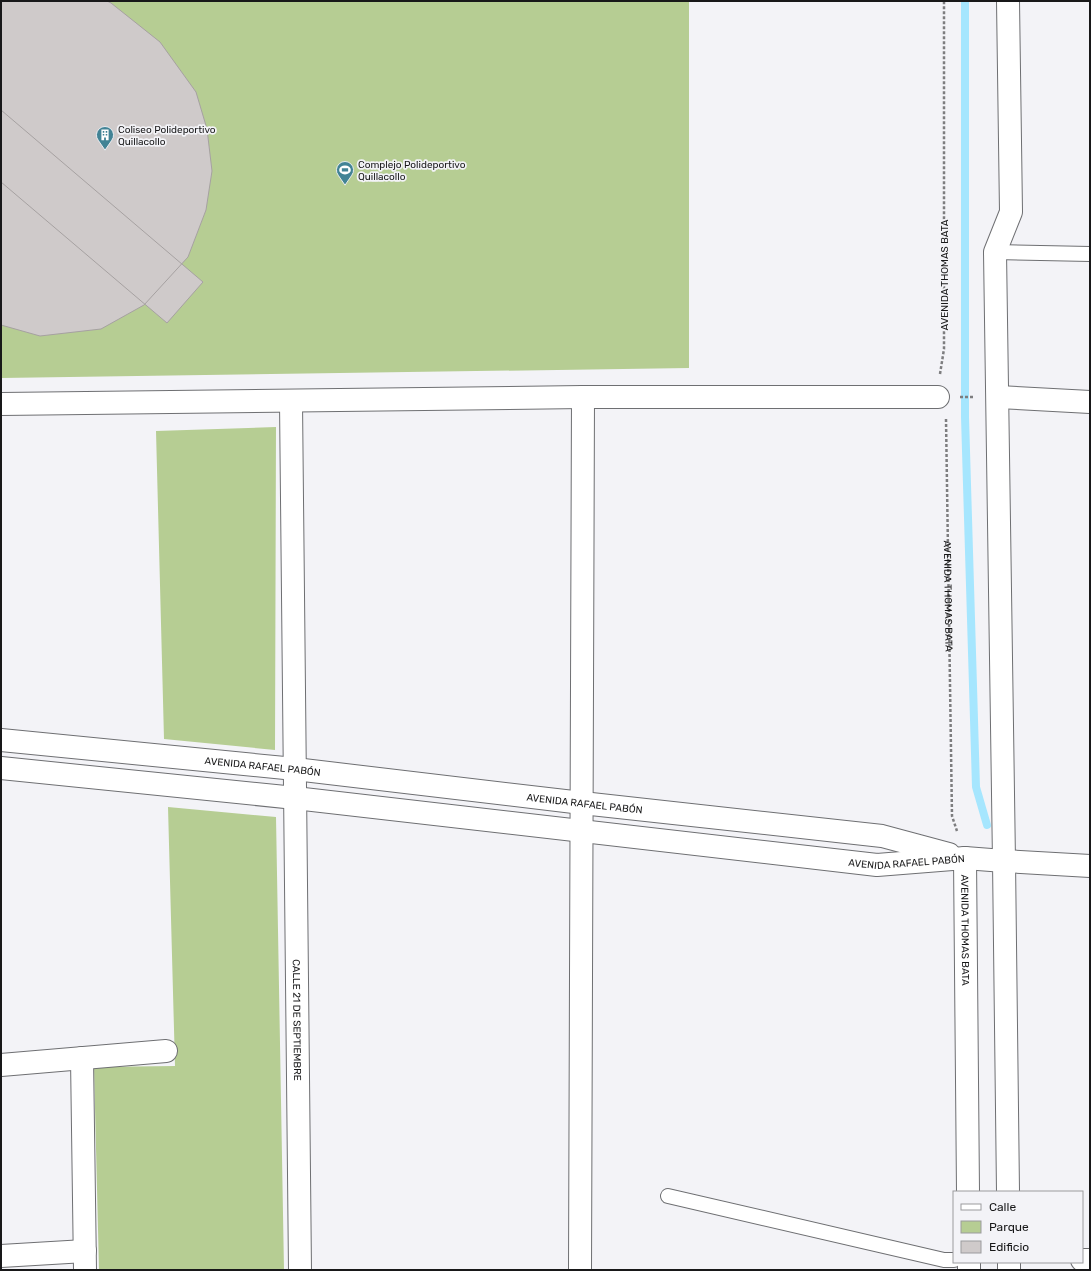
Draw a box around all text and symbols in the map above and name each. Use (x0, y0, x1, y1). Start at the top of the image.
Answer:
place label: Coliseo Polideportivo Quillacollo (118, 124, 216, 148)
building icon: Coliseo Polideportivo Quillacollo (95, 125, 115, 150)
place label: Complejo Polideportivo Quillacollo (358, 159, 466, 183)
sports icon: Complejo Polideportivo Quillacollo (335, 160, 355, 185)
street label: AVENIDA THOMAS BATA (939, 219, 951, 331)
street label: AVENIDA THOMAS BATA (941, 540, 955, 652)
street label: AVENIDA RAFAEL PABÓN (204, 755, 321, 779)
street label: AVENIDA RAFAEL PABÓN (526, 791, 643, 817)
street label: AVENIDA RAFAEL PABÓN (848, 853, 965, 872)
street label: AVENIDA THOMAS BATA (958, 874, 971, 986)
street label: CALLE 21 DE SEPTIEMBRE (290, 959, 303, 1081)
legend (953, 1191, 1083, 1263)
text: Calle (989, 1200, 1016, 1214)
text: Parque (989, 1220, 1029, 1234)
text: Edificio (989, 1240, 1029, 1254)

